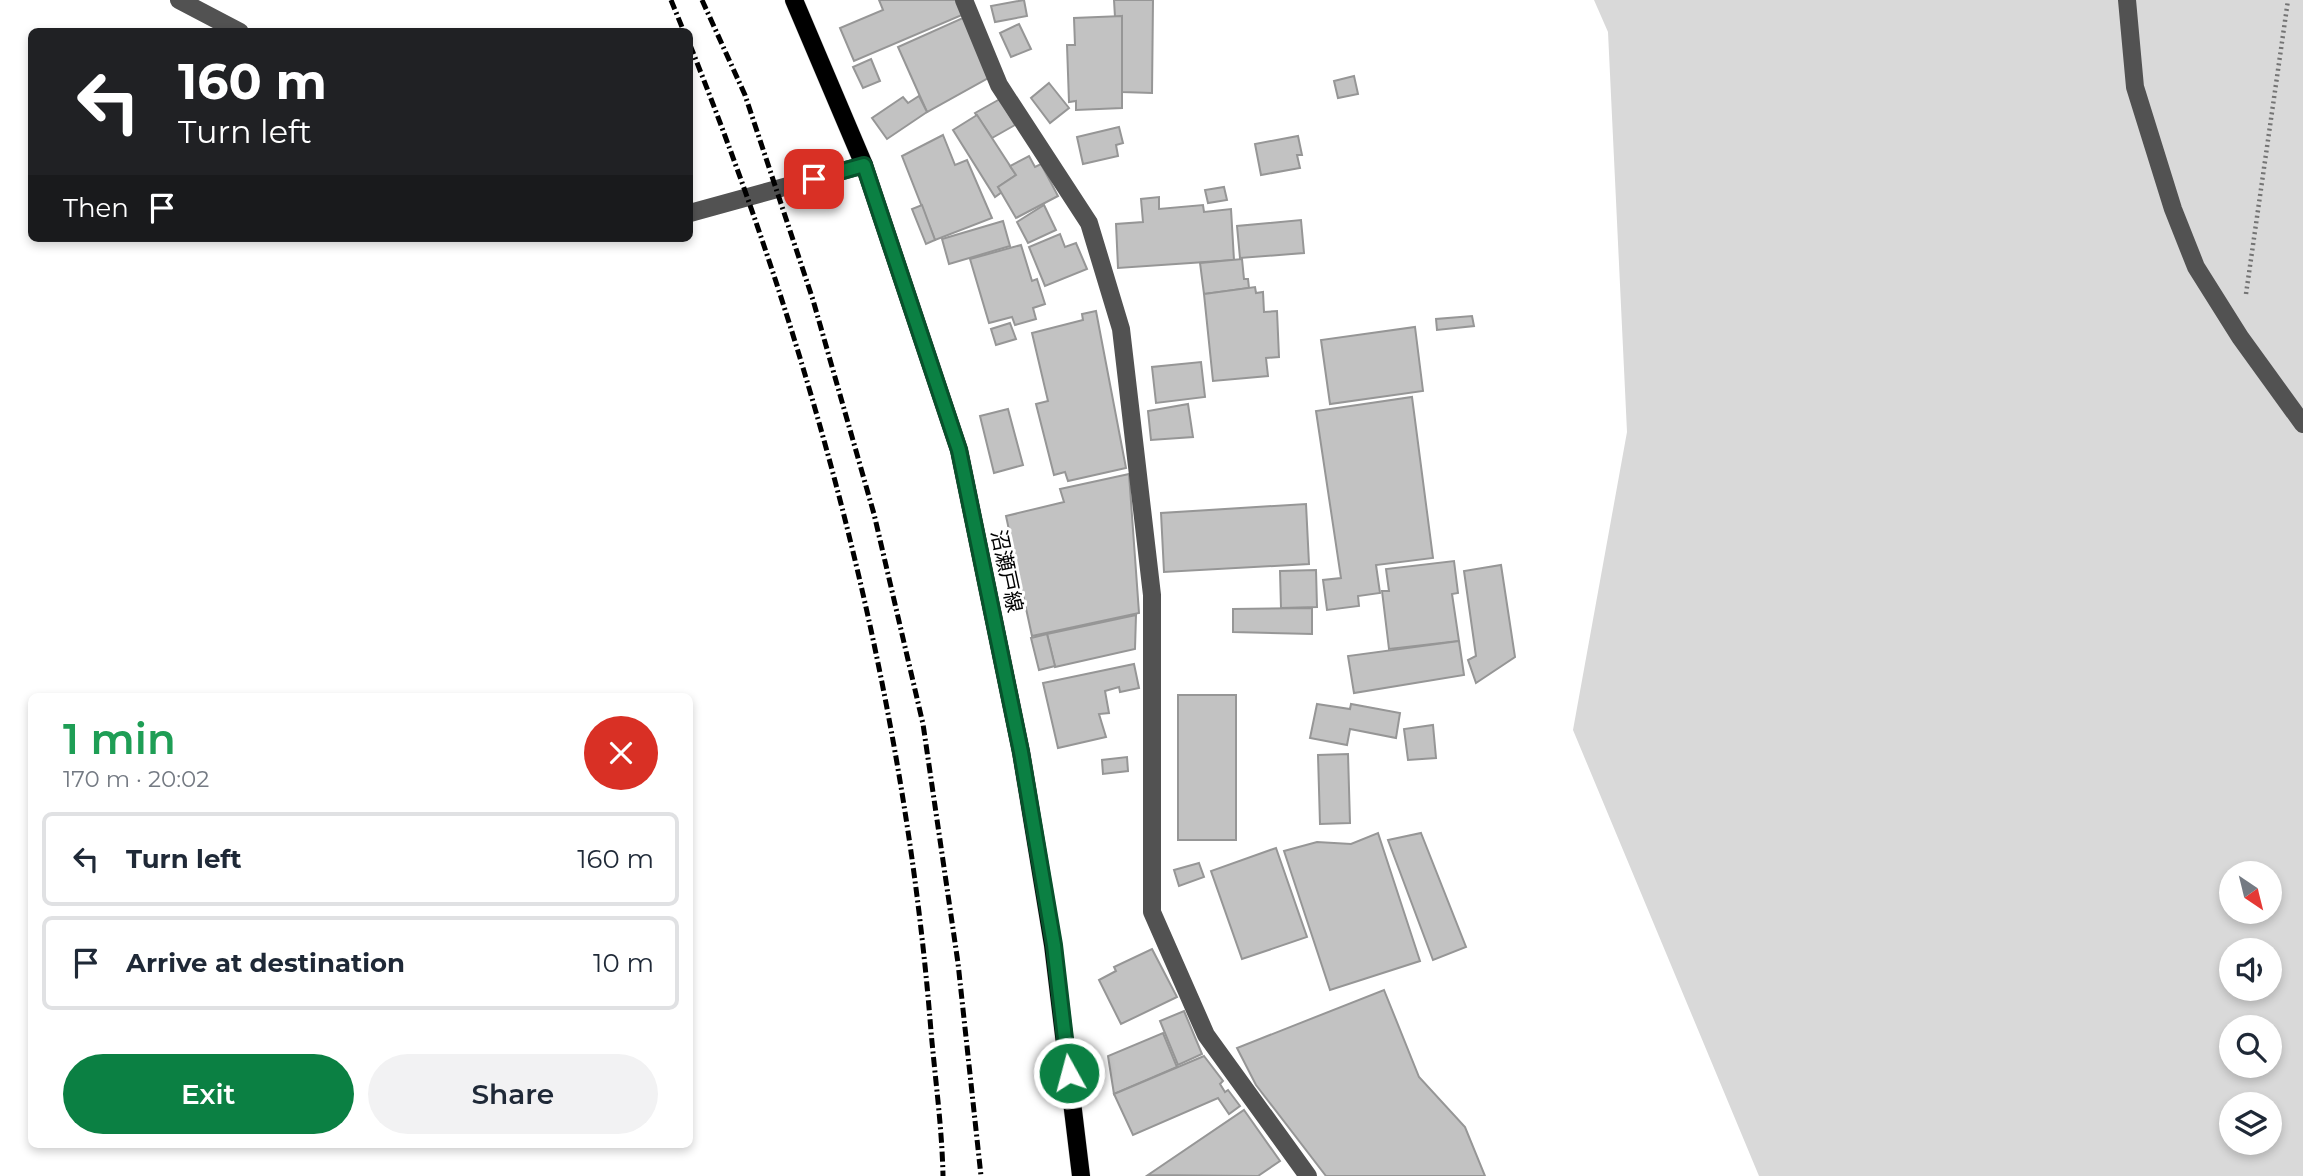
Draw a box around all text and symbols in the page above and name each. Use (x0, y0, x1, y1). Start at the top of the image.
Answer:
text: 160 m (178, 52, 327, 111)
icon: left (63, 56, 154, 147)
text: Turn left (178, 112, 312, 151)
pin (784, 149, 844, 209)
icon: arrive (795, 160, 833, 198)
icon: arrive (143, 189, 181, 227)
text: Then (63, 192, 129, 224)
street label: 沼瀬戸線 (986, 527, 1028, 615)
text: 1 min (63, 713, 176, 765)
button: close (584, 716, 658, 790)
text: 170 m · 20:02 (63, 765, 209, 793)
icon: left (67, 840, 105, 878)
text: Turn left (126, 843, 242, 875)
text: 160 m (577, 843, 654, 875)
north arrow (2219, 861, 2282, 924)
map controls (2219, 861, 2282, 1155)
button: sound (2219, 938, 2282, 1001)
icon: arrive (67, 944, 105, 982)
text: Arrive at destination (126, 947, 405, 979)
text: 10 m (593, 947, 654, 979)
button: search (2219, 1015, 2282, 1078)
position arrow (1032, 1036, 1106, 1110)
button: Exit (63, 1054, 354, 1134)
button: Share (368, 1054, 658, 1134)
button: layers (2219, 1092, 2282, 1155)

